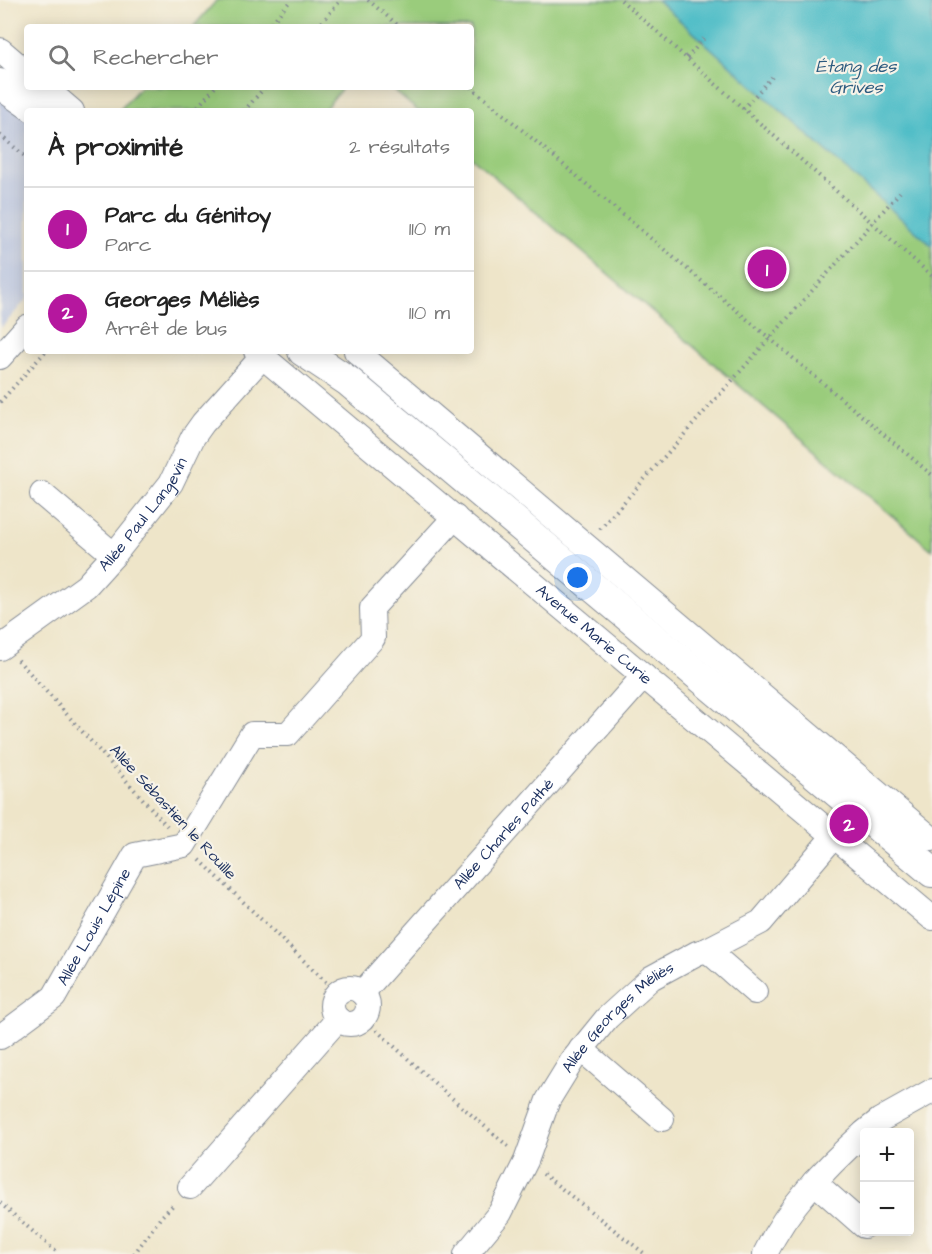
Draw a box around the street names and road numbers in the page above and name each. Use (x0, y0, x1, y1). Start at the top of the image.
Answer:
street label: Allée Paul Langevin (93, 454, 193, 576)
street label: Avenue Marie Curie (531, 579, 657, 690)
street label: Allée Sébastien le Rouille (105, 740, 242, 885)
street label: Allée Charles Pathé (448, 773, 559, 894)
street label: Allée Louis Lépine (52, 864, 136, 990)
street label: Allée Georges Méliès (556, 957, 678, 1077)

